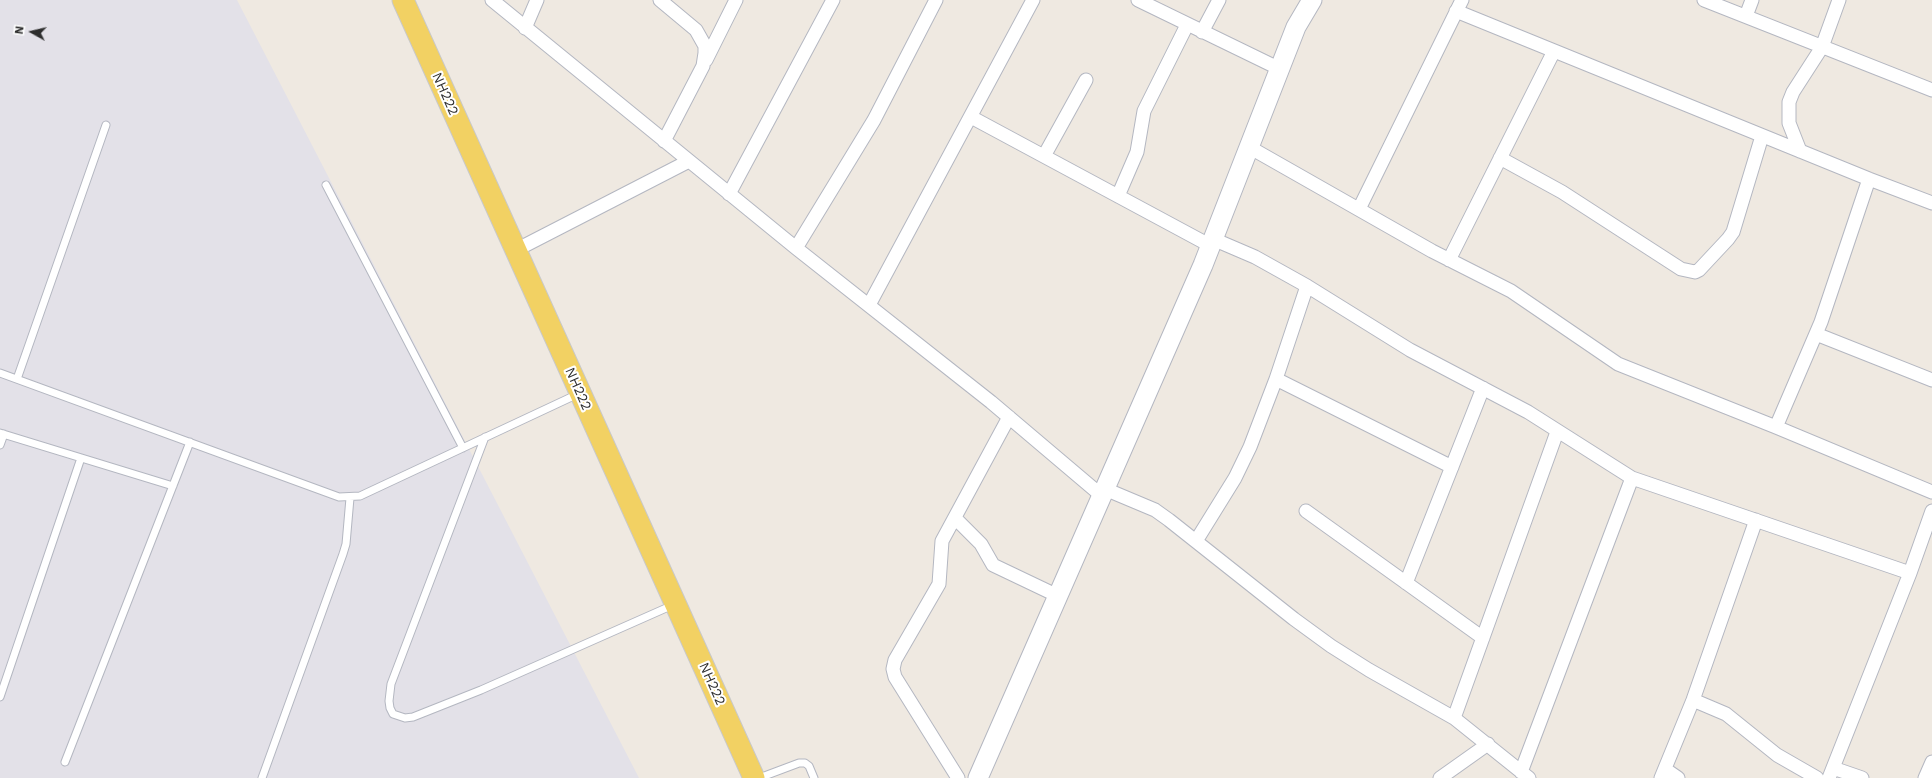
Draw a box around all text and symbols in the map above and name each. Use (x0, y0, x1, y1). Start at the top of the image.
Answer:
north arrow (12, 12, 52, 52)
text: N (13, 25, 27, 35)
street label: NH222 (428, 70, 462, 118)
street label: NH222 (561, 365, 595, 413)
street label: NH222 (695, 660, 729, 708)

